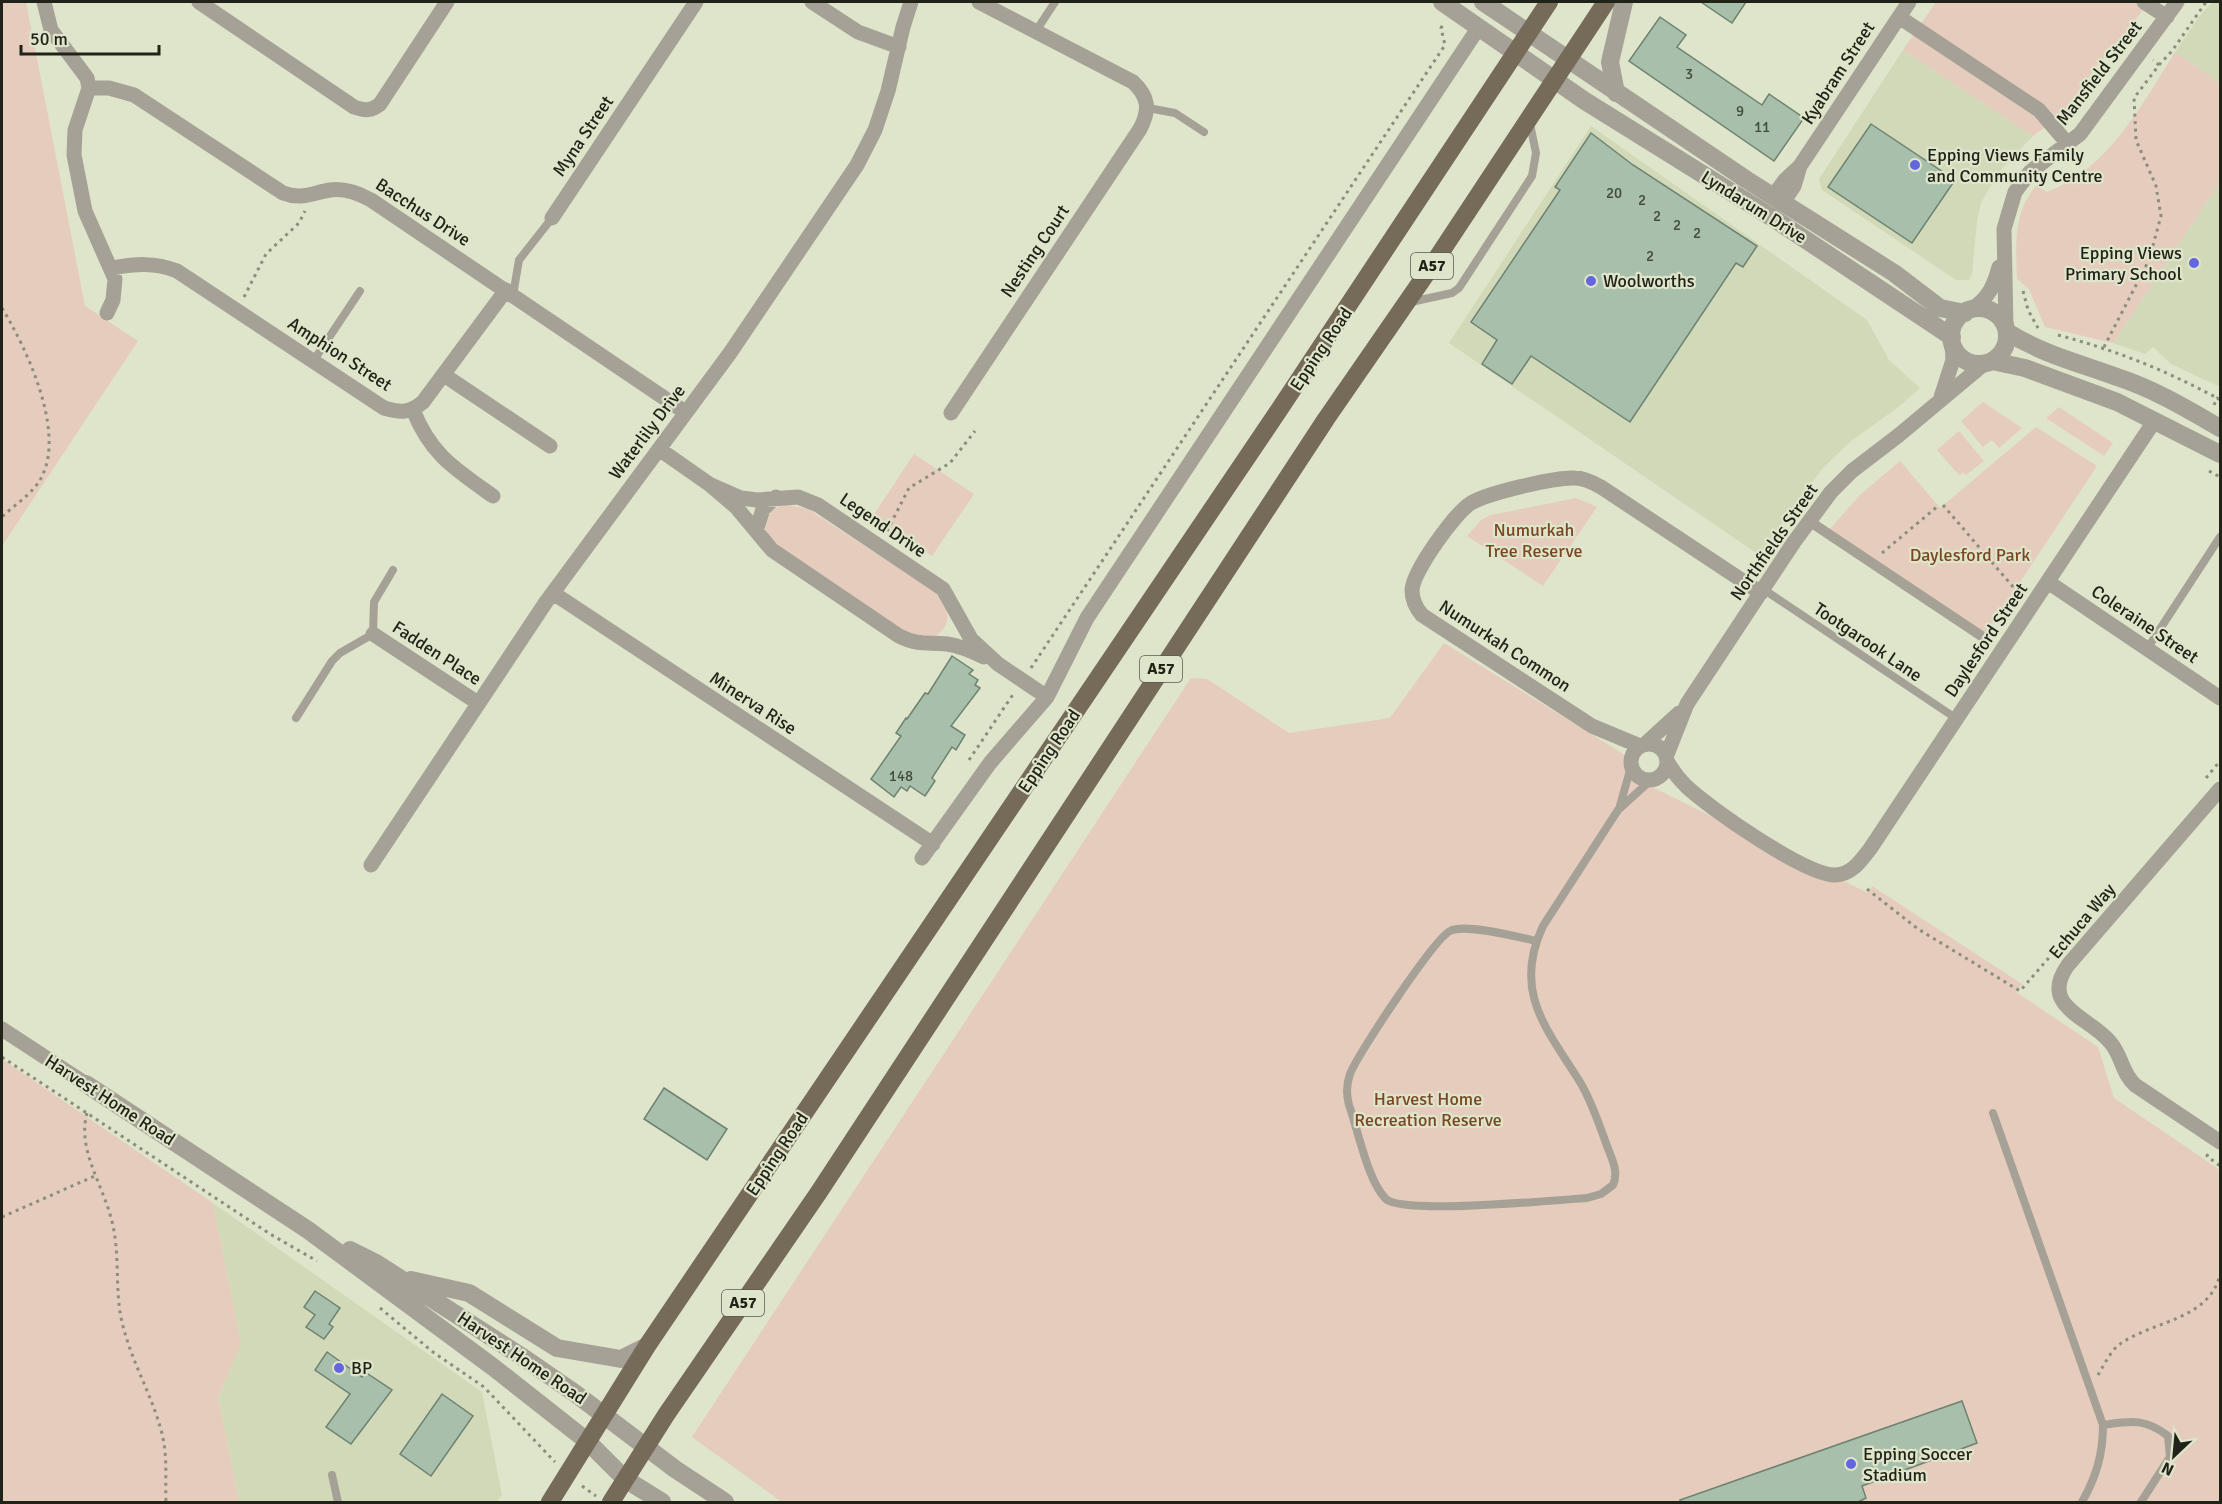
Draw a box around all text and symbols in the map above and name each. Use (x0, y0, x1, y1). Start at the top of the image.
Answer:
street label: Mansfield Street (2051, 16, 2147, 130)
street label: Kyabram Street (1797, 17, 1879, 129)
scale bar (21, 18, 159, 56)
text: 50 m (30, 28, 68, 50)
house number: 3 (1685, 65, 1693, 83)
street label: Myna Street (548, 91, 618, 181)
house number: 9 (1736, 102, 1744, 120)
house number: 11 (1754, 118, 1770, 136)
place label: Epping Views Family and Community Centre (1927, 144, 2103, 187)
marker: Epping Views Family and Community Centre (1908, 158, 1922, 172)
street label: Lyndarum Drive (1697, 166, 1811, 248)
street label: Bacchus Drive (371, 173, 475, 251)
house number: 20 (1606, 184, 1622, 202)
house number: 2 (1638, 191, 1646, 209)
street label: Nesting Court (996, 201, 1074, 301)
house number: 2 (1653, 207, 1661, 225)
house number: 2 (1673, 216, 1681, 234)
house number: 2 (1693, 224, 1701, 242)
place label: Epping Views Primary School (2065, 242, 2182, 285)
house number: 2 (1646, 247, 1654, 265)
road number: A57 (1411, 253, 1453, 279)
marker: Epping Views Primary School (2187, 256, 2201, 270)
place label: Woolworths (1603, 270, 1695, 292)
marker: Woolworths (1584, 274, 1598, 288)
street label: Epping Road (1285, 303, 1357, 395)
street label: Amphion Street (284, 312, 396, 396)
street label: Waterlily Drive (604, 380, 690, 484)
street label: Northfields Street (1726, 479, 1822, 605)
street label: Legend Drive (835, 488, 931, 562)
park label: Numurkah Tree Reserve (1486, 519, 1582, 562)
park label: Daylesford Park (1910, 544, 2030, 566)
street label: Daylesford Street (1940, 579, 2032, 701)
street label: Coleraine Street (2087, 580, 2203, 668)
street label: Numurkah Common (1435, 595, 1575, 697)
street label: Tootgarook Lane (1810, 598, 1926, 686)
street label: Fadden Place (388, 616, 486, 690)
road number: A57 (1140, 656, 1182, 682)
street label: Minerva Rise (705, 667, 801, 739)
street label: Epping Road (1013, 705, 1085, 797)
house number: 148 (889, 767, 913, 785)
street label: Echuca Way (2044, 878, 2120, 963)
street label: Harvest Home Road (41, 1050, 179, 1150)
park label: Harvest Home Recreation Reserve (1354, 1088, 1502, 1131)
street label: Epping Road (741, 1108, 813, 1200)
road number: A57 (722, 1290, 764, 1316)
street label: Harvest Home Road (453, 1307, 591, 1409)
place label: BP (351, 1357, 372, 1379)
marker: BP (332, 1361, 346, 1375)
north arrow (2144, 1426, 2204, 1486)
place label: Epping Soccer Stadium (1863, 1443, 1973, 1486)
marker: Epping Soccer Stadium (1844, 1457, 1858, 1471)
text: N (2158, 1457, 2177, 1480)

